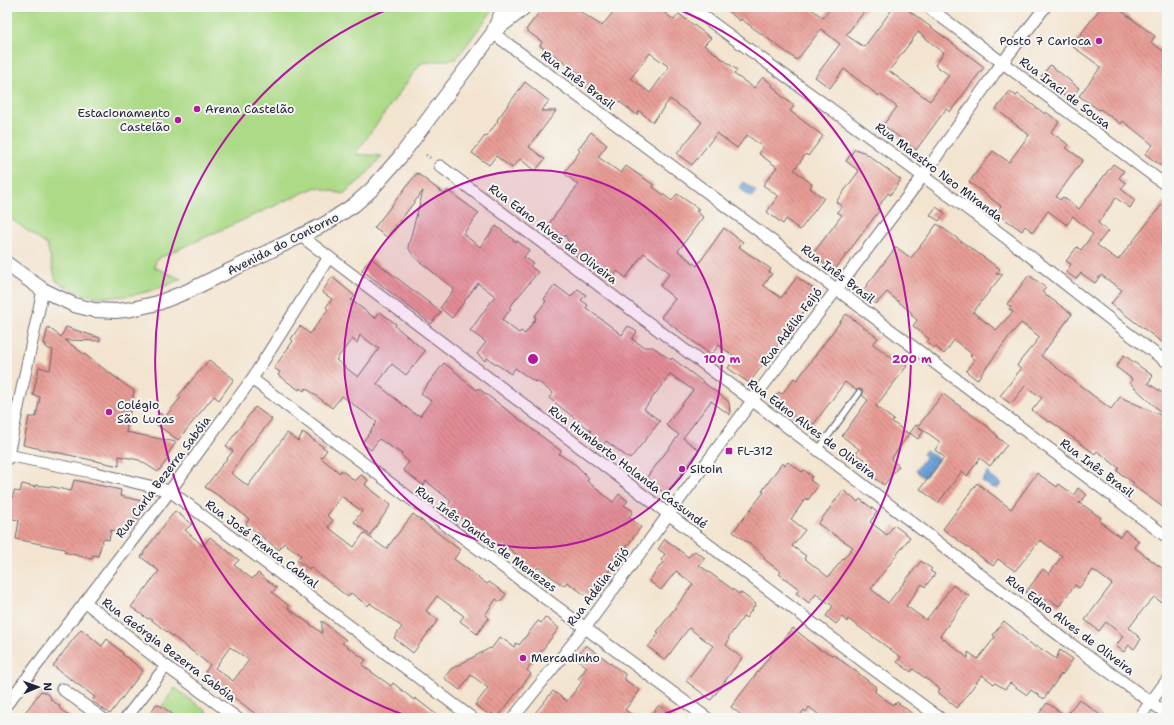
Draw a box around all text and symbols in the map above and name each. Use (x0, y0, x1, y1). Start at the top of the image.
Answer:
place label: Posto 7 Carioca (999, 33, 1092, 49)
marker: Posto 7 Carioca (1094, 36, 1104, 46)
street label: Rua Inês Brasil (538, 47, 619, 113)
street label: Rua Iraci de Sousa (1016, 53, 1114, 133)
place label: Arena Castelão (205, 101, 294, 117)
marker: Arena Castelão (192, 104, 202, 114)
place label: Estacionamento Castelão (77, 105, 170, 135)
marker: Estacionamento Castelão (173, 115, 183, 125)
street label: Rua Maestro Neo Miranda (872, 119, 1006, 226)
street label: Rua Edno Alves de Oliveira (485, 180, 621, 288)
street label: Avenida do Contorno (224, 209, 342, 279)
street label: Rua Inês Brasil (798, 241, 879, 307)
street label: Rua Adélia Feijó (756, 285, 826, 369)
text: 100 m (704, 351, 741, 367)
text: 200 m (892, 351, 932, 367)
centre of rings (526, 352, 540, 366)
street label: Rua Edno Alves de Oliveira (744, 375, 880, 483)
place label: Colégio São Lucas (117, 397, 175, 427)
street label: Rua Humberto Holanda Cassundé (545, 402, 711, 532)
marker: Colégio São Lucas (104, 407, 114, 417)
street label: Rua Carla Bezerra Sabóia (112, 412, 215, 541)
street label: Rua Inês Brasil (1057, 435, 1138, 501)
place label: FL-312 (737, 443, 773, 459)
marker: FL-312 (724, 446, 734, 456)
place label: Sitoin (690, 461, 723, 477)
marker: Sitoin (677, 464, 687, 474)
street label: Rua Inês Dantas de Menezes (412, 482, 560, 596)
street label: Rua José Franca Cabral (202, 496, 322, 592)
street label: Rua Adélia Feijó (563, 545, 633, 629)
street label: Rua Edno Alves de Oliveira (1002, 571, 1138, 679)
street label: Rua Geórgia Bezerra Sabóia (99, 594, 240, 706)
place label: Mercadinho (531, 650, 600, 666)
marker: Mercadinho (518, 653, 528, 663)
north arrow (18, 667, 58, 707)
text: N (40, 682, 55, 692)

